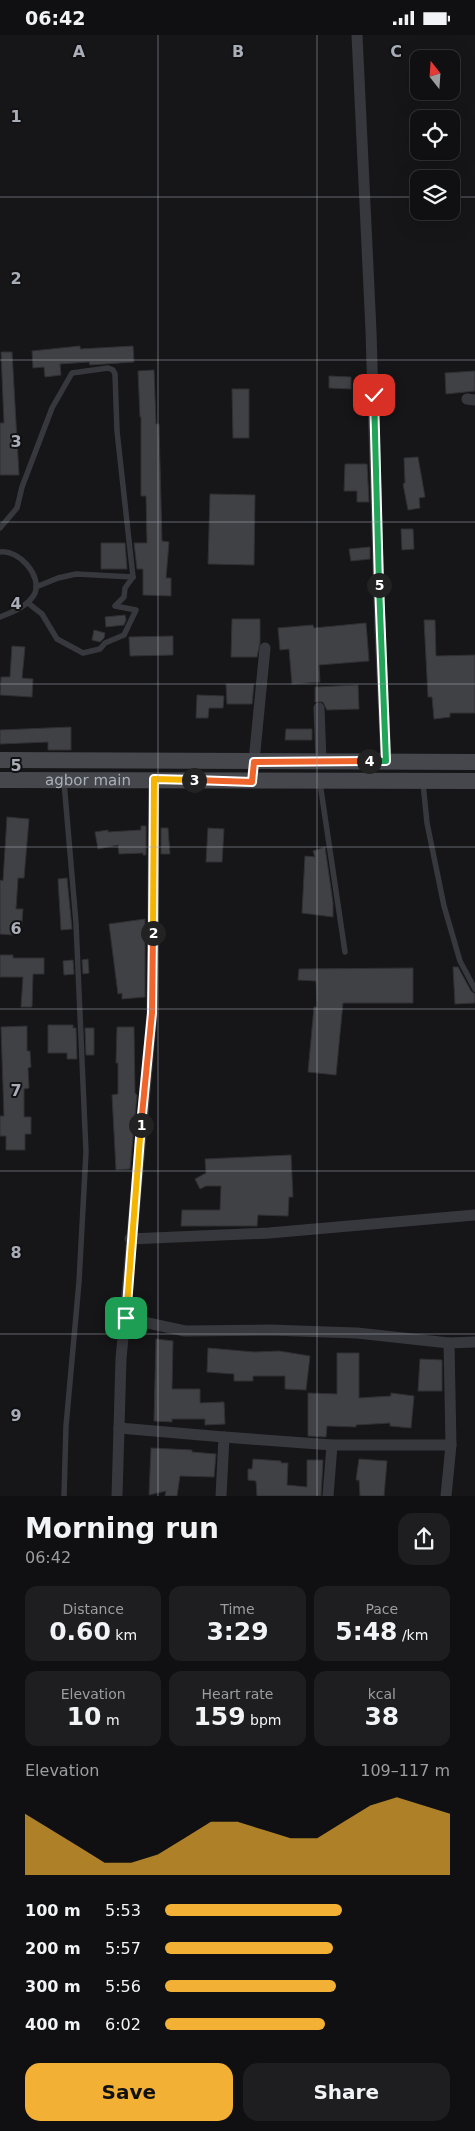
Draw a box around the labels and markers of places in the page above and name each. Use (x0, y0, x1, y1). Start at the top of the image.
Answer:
pin (353, 374, 395, 416)
pin: 5 (366, 573, 392, 597)
pin: 4 (356, 749, 382, 773)
pin: 3 (182, 767, 206, 793)
pin: 2 (140, 921, 166, 945)
pin: 1 (128, 1113, 154, 1137)
pin (105, 1297, 147, 1339)

